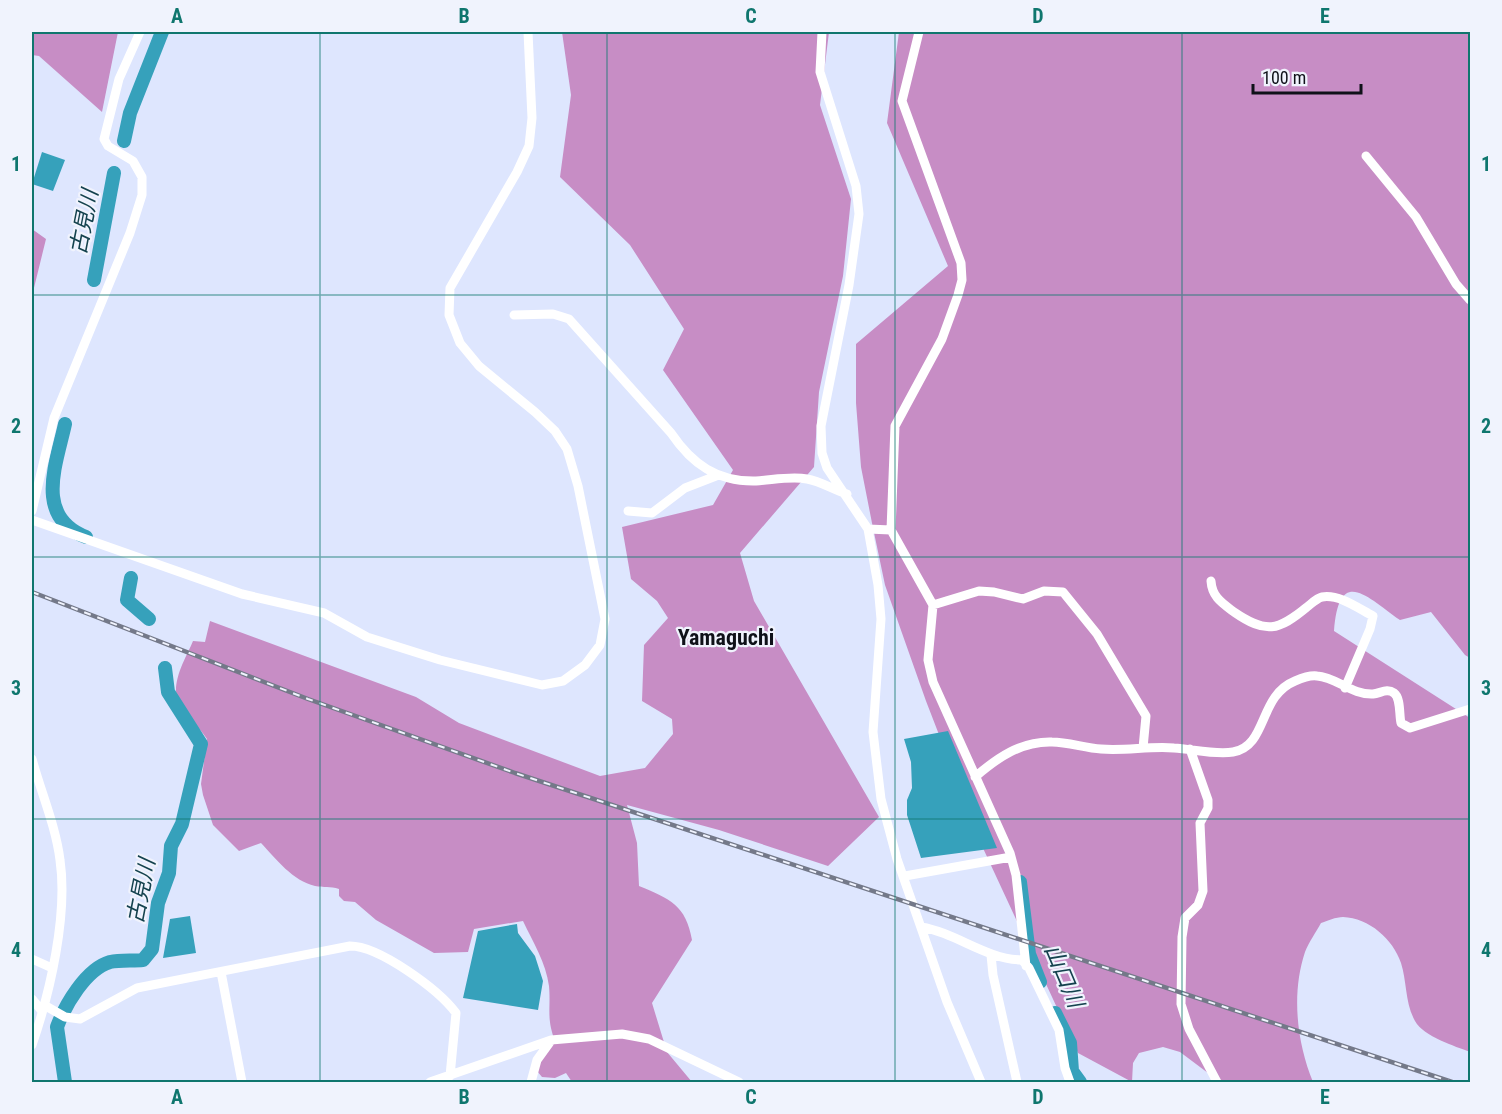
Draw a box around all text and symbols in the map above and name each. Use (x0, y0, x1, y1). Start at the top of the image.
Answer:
text: A (171, 4, 183, 28)
text: B (458, 4, 470, 28)
text: C (745, 4, 757, 28)
text: D (1032, 4, 1044, 28)
text: E (1320, 4, 1330, 28)
scale bar (1253, 57, 1361, 95)
text: 100 m (1262, 67, 1306, 88)
text: 1 (11, 152, 21, 176)
text: 1 (1481, 152, 1491, 176)
water label: 古見川 (65, 185, 103, 257)
text: 2 (11, 414, 21, 438)
text: 2 (1481, 414, 1491, 438)
district label: Yamaguchi (678, 625, 774, 650)
text: 3 (11, 676, 21, 700)
text: 3 (1481, 676, 1491, 700)
water label: 古見川 (122, 854, 160, 926)
text: 4 (11, 938, 21, 962)
text: 4 (1481, 938, 1491, 962)
water label: 山口川 (1040, 941, 1089, 1013)
text: A (171, 1085, 183, 1109)
text: B (458, 1085, 470, 1109)
text: C (745, 1085, 757, 1109)
text: D (1032, 1085, 1044, 1109)
text: E (1320, 1085, 1330, 1109)

